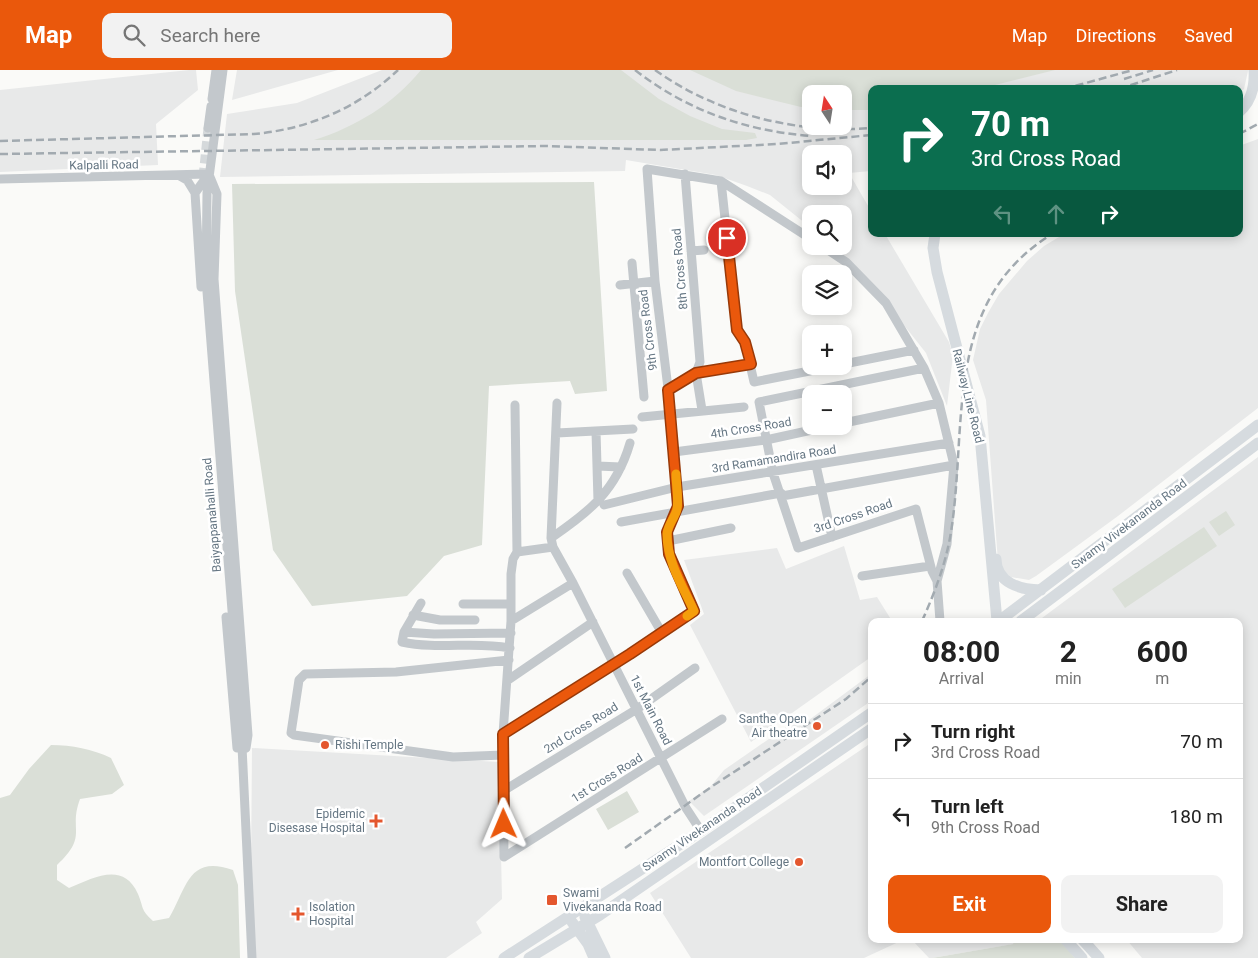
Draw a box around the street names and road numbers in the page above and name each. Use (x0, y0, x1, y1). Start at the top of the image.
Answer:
street label: Kalpalli Road (69, 157, 139, 173)
street label: 8th Cross Road (669, 228, 691, 310)
street label: 9th Cross Road (636, 289, 660, 371)
street label: Railway Line Road (950, 347, 986, 445)
street label: 4th Cross Road (710, 415, 792, 441)
street label: 3rd Ramamandira Road (711, 442, 837, 476)
street label: Baiyappanahalli Road (200, 457, 224, 573)
street label: Swamy Vivekananda Road (1069, 476, 1189, 572)
street label: 3rd Cross Road (812, 496, 894, 536)
street label: 1st Main Road (627, 673, 675, 747)
street label: 2nd Cross Road (541, 700, 621, 756)
street label: 1st Cross Road (569, 751, 645, 805)
street label: Swamy Vivekananda Road (640, 784, 764, 874)

